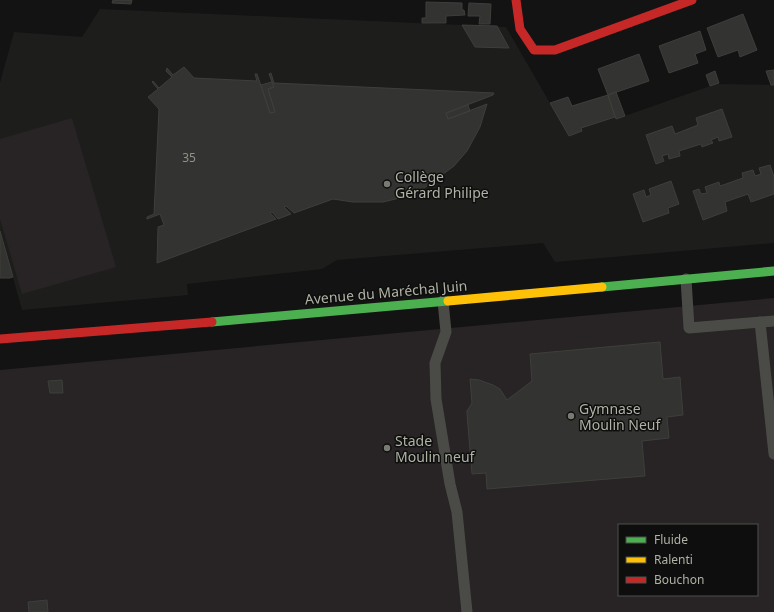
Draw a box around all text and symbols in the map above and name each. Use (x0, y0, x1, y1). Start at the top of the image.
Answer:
house number: 35 (182, 149, 196, 166)
place label: Collège Gérard Philipe (395, 167, 489, 202)
marker: Collège Gérard Philipe (382, 179, 392, 189)
street label: Avenue du Maréchal Juin (304, 275, 468, 309)
place label: Gymnase Moulin Neuf (579, 399, 662, 434)
marker: Gymnase Moulin Neuf (566, 411, 576, 421)
place label: Stade Moulin neuf (395, 431, 476, 466)
marker: Stade Moulin neuf (382, 443, 392, 453)
legend (618, 524, 758, 596)
text: Fluide (654, 531, 688, 548)
text: Ralenti (654, 551, 693, 568)
text: Bouchon (654, 571, 704, 588)

